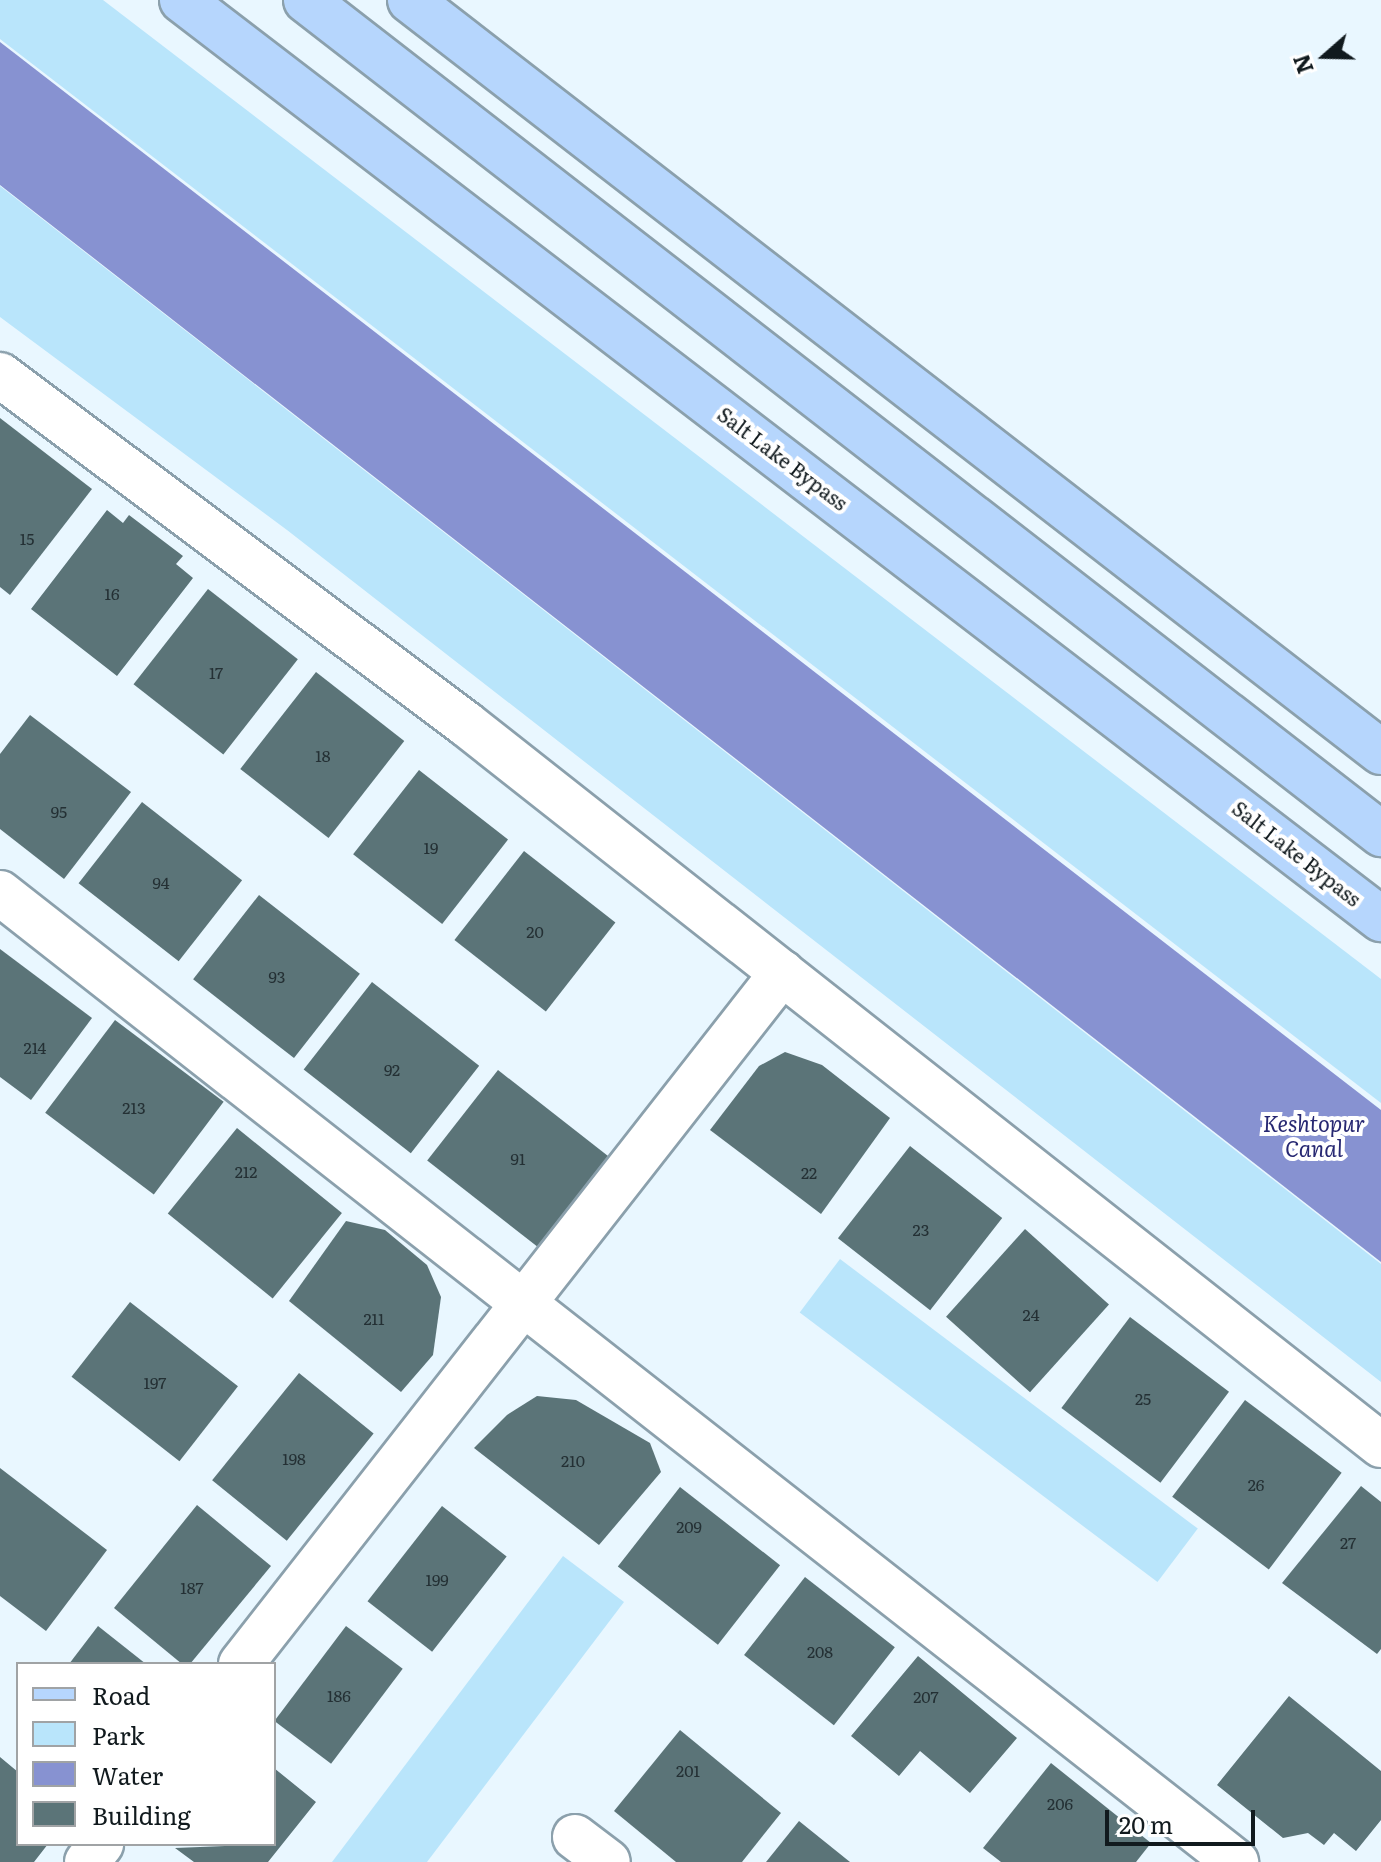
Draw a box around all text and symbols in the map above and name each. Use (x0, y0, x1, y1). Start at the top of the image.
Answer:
north arrow (1285, 16, 1365, 96)
text: N (1283, 50, 1321, 79)
street label: Salt Lake Bypass (713, 401, 853, 515)
house number: 15 (20, 528, 34, 548)
house number: 16 (104, 583, 120, 603)
house number: 17 (209, 662, 223, 682)
house number: 18 (315, 745, 331, 765)
street label: Salt Lake Bypass (1228, 795, 1366, 911)
house number: 95 (51, 801, 67, 821)
house number: 19 (424, 837, 438, 857)
house number: 94 (152, 872, 170, 892)
house number: 20 (526, 921, 544, 941)
house number: 93 (268, 966, 286, 986)
house number: 214 (24, 1037, 46, 1057)
house number: 92 (384, 1059, 400, 1079)
house number: 213 (122, 1097, 146, 1117)
water label: Keshtopur Canal (1263, 1109, 1365, 1160)
house number: 91 (511, 1148, 525, 1168)
house number: 212 (235, 1161, 257, 1181)
house number: 22 (801, 1162, 817, 1182)
house number: 23 (913, 1219, 929, 1239)
house number: 24 (1023, 1304, 1039, 1324)
house number: 211 (363, 1308, 385, 1328)
house number: 197 (144, 1372, 166, 1392)
house number: 25 (1135, 1388, 1151, 1408)
house number: 198 (282, 1448, 306, 1468)
house number: 210 (561, 1450, 585, 1470)
house number: 26 (1248, 1474, 1264, 1494)
house number: 209 (676, 1516, 702, 1536)
house number: 27 (1340, 1532, 1356, 1552)
house number: 199 (425, 1569, 449, 1589)
house number: 187 (180, 1577, 204, 1597)
house number: 208 (807, 1641, 833, 1661)
legend (16, 1662, 276, 1846)
text: Road (92, 1677, 150, 1712)
house number: 186 (327, 1685, 351, 1705)
house number: 207 (913, 1686, 939, 1706)
text: Park (92, 1717, 145, 1752)
text: Water (92, 1757, 163, 1792)
house number: 201 (676, 1760, 700, 1780)
house number: 206 (1047, 1793, 1073, 1813)
scale bar (1109, 1794, 1259, 1844)
text: Building (92, 1797, 191, 1832)
text: 20 m (1119, 1806, 1173, 1841)

